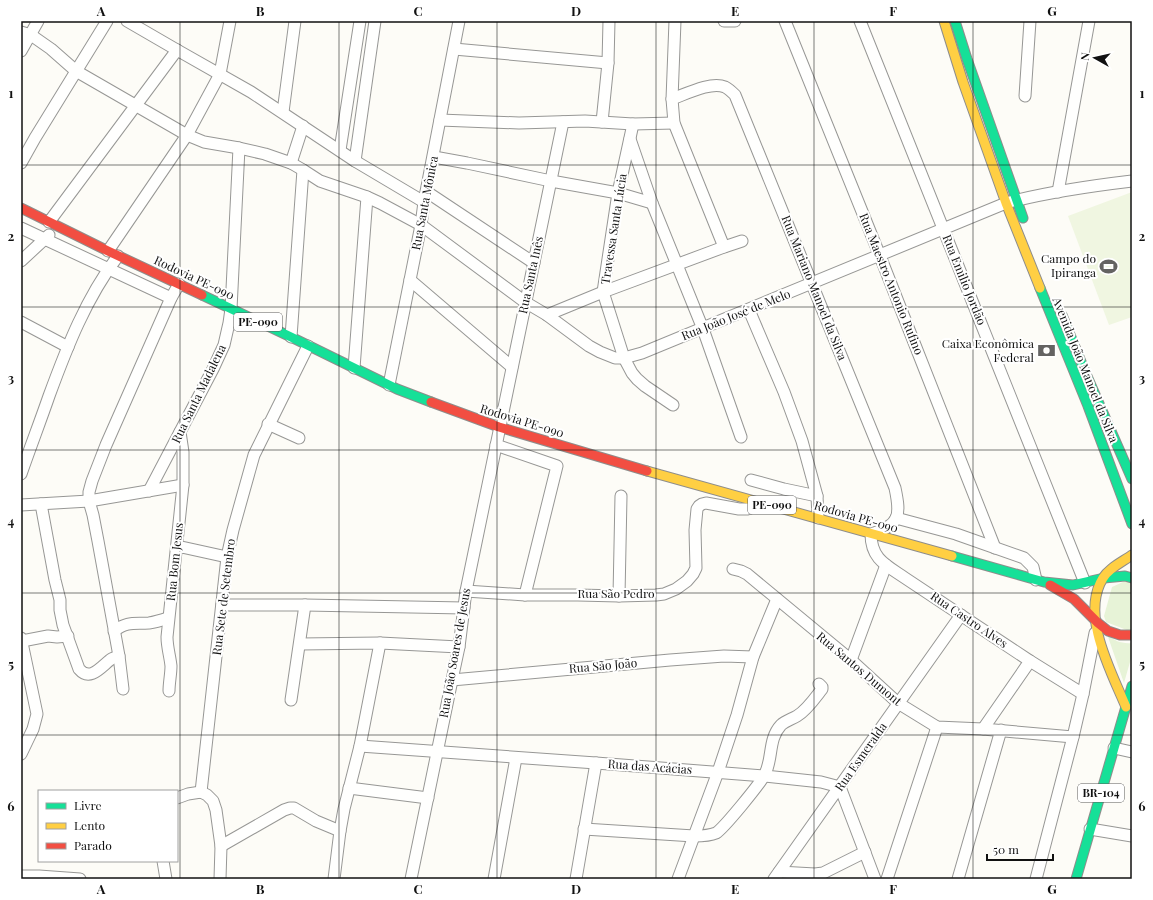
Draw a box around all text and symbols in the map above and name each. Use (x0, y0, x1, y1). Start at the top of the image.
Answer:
text: A (96, 2, 106, 19)
text: B (256, 2, 265, 19)
text: C (413, 2, 423, 19)
text: D (571, 2, 581, 19)
text: E (731, 2, 739, 19)
text: F (889, 2, 897, 19)
text: G (1047, 2, 1057, 19)
north arrow (1075, 38, 1115, 78)
text: N (1077, 52, 1093, 62)
text: 1 (9, 84, 14, 101)
text: 1 (1140, 84, 1145, 101)
street label: Rua Santa Mônica (407, 154, 441, 251)
street label: Travessa Santa Lúcia (596, 172, 630, 285)
street label: Rua Maestro Antonio Rufino (856, 210, 928, 357)
street label: Rua Mariano Manoel da Silva (778, 213, 851, 363)
text: 2 (8, 227, 15, 244)
text: 2 (1139, 227, 1146, 244)
street label: Rua Emilio Jordão (939, 232, 991, 328)
street label: Rua Santa Inês (514, 235, 546, 315)
place label: Campo do Ipiranga (1041, 250, 1096, 280)
street label: Rodovia PE-090 (152, 251, 237, 303)
sports icon: Campo do Ipiranga (1099, 256, 1119, 276)
street label: Rua João José de Melo (679, 285, 793, 343)
street label: Avenida João Manoel da Silva (1049, 294, 1122, 445)
road number: PE-090 (234, 313, 282, 331)
place label: Caixa Econômica Federal (942, 335, 1035, 365)
street label: Rua Santa Madalena (167, 341, 229, 446)
bank icon: Caixa Econômica Federal (1037, 341, 1057, 361)
text: 3 (8, 369, 14, 386)
text: 3 (1139, 369, 1145, 386)
street label: Rodovia PE-090 (478, 400, 566, 440)
road number: PE-090 (748, 496, 796, 514)
street label: Rodovia PE-090 (812, 496, 900, 536)
text: 4 (8, 512, 15, 529)
text: 4 (1139, 512, 1146, 529)
street label: Rua Bom Jesus (162, 522, 186, 602)
street label: Rua Sete de Setembro (208, 537, 238, 656)
street label: Rua São Pedro (577, 585, 655, 601)
street label: Rua João Soares de Jesus (435, 587, 473, 719)
street label: Rua Castro Alves (928, 587, 1011, 651)
street label: Rua Santos Dumont (814, 628, 906, 709)
street label: Rua São João (568, 654, 638, 676)
text: 5 (8, 655, 14, 672)
text: 5 (1139, 655, 1145, 672)
street label: Rua Esmeralda (831, 719, 890, 794)
street label: Rua das Acácias (607, 755, 693, 777)
road number: BR-104 (1078, 784, 1124, 802)
legend (38, 790, 178, 862)
text: 6 (7, 797, 15, 814)
text: Livre (74, 797, 102, 813)
text: 6 (1138, 797, 1146, 814)
text: Lento (74, 817, 106, 833)
scale bar (987, 836, 1053, 862)
text: Parado (74, 837, 112, 853)
text: 50 m (993, 841, 1019, 857)
text: A (96, 880, 106, 897)
text: B (256, 880, 265, 897)
text: C (413, 880, 423, 897)
text: D (571, 880, 581, 897)
text: E (731, 880, 739, 897)
text: F (889, 880, 897, 897)
text: G (1047, 880, 1057, 897)

